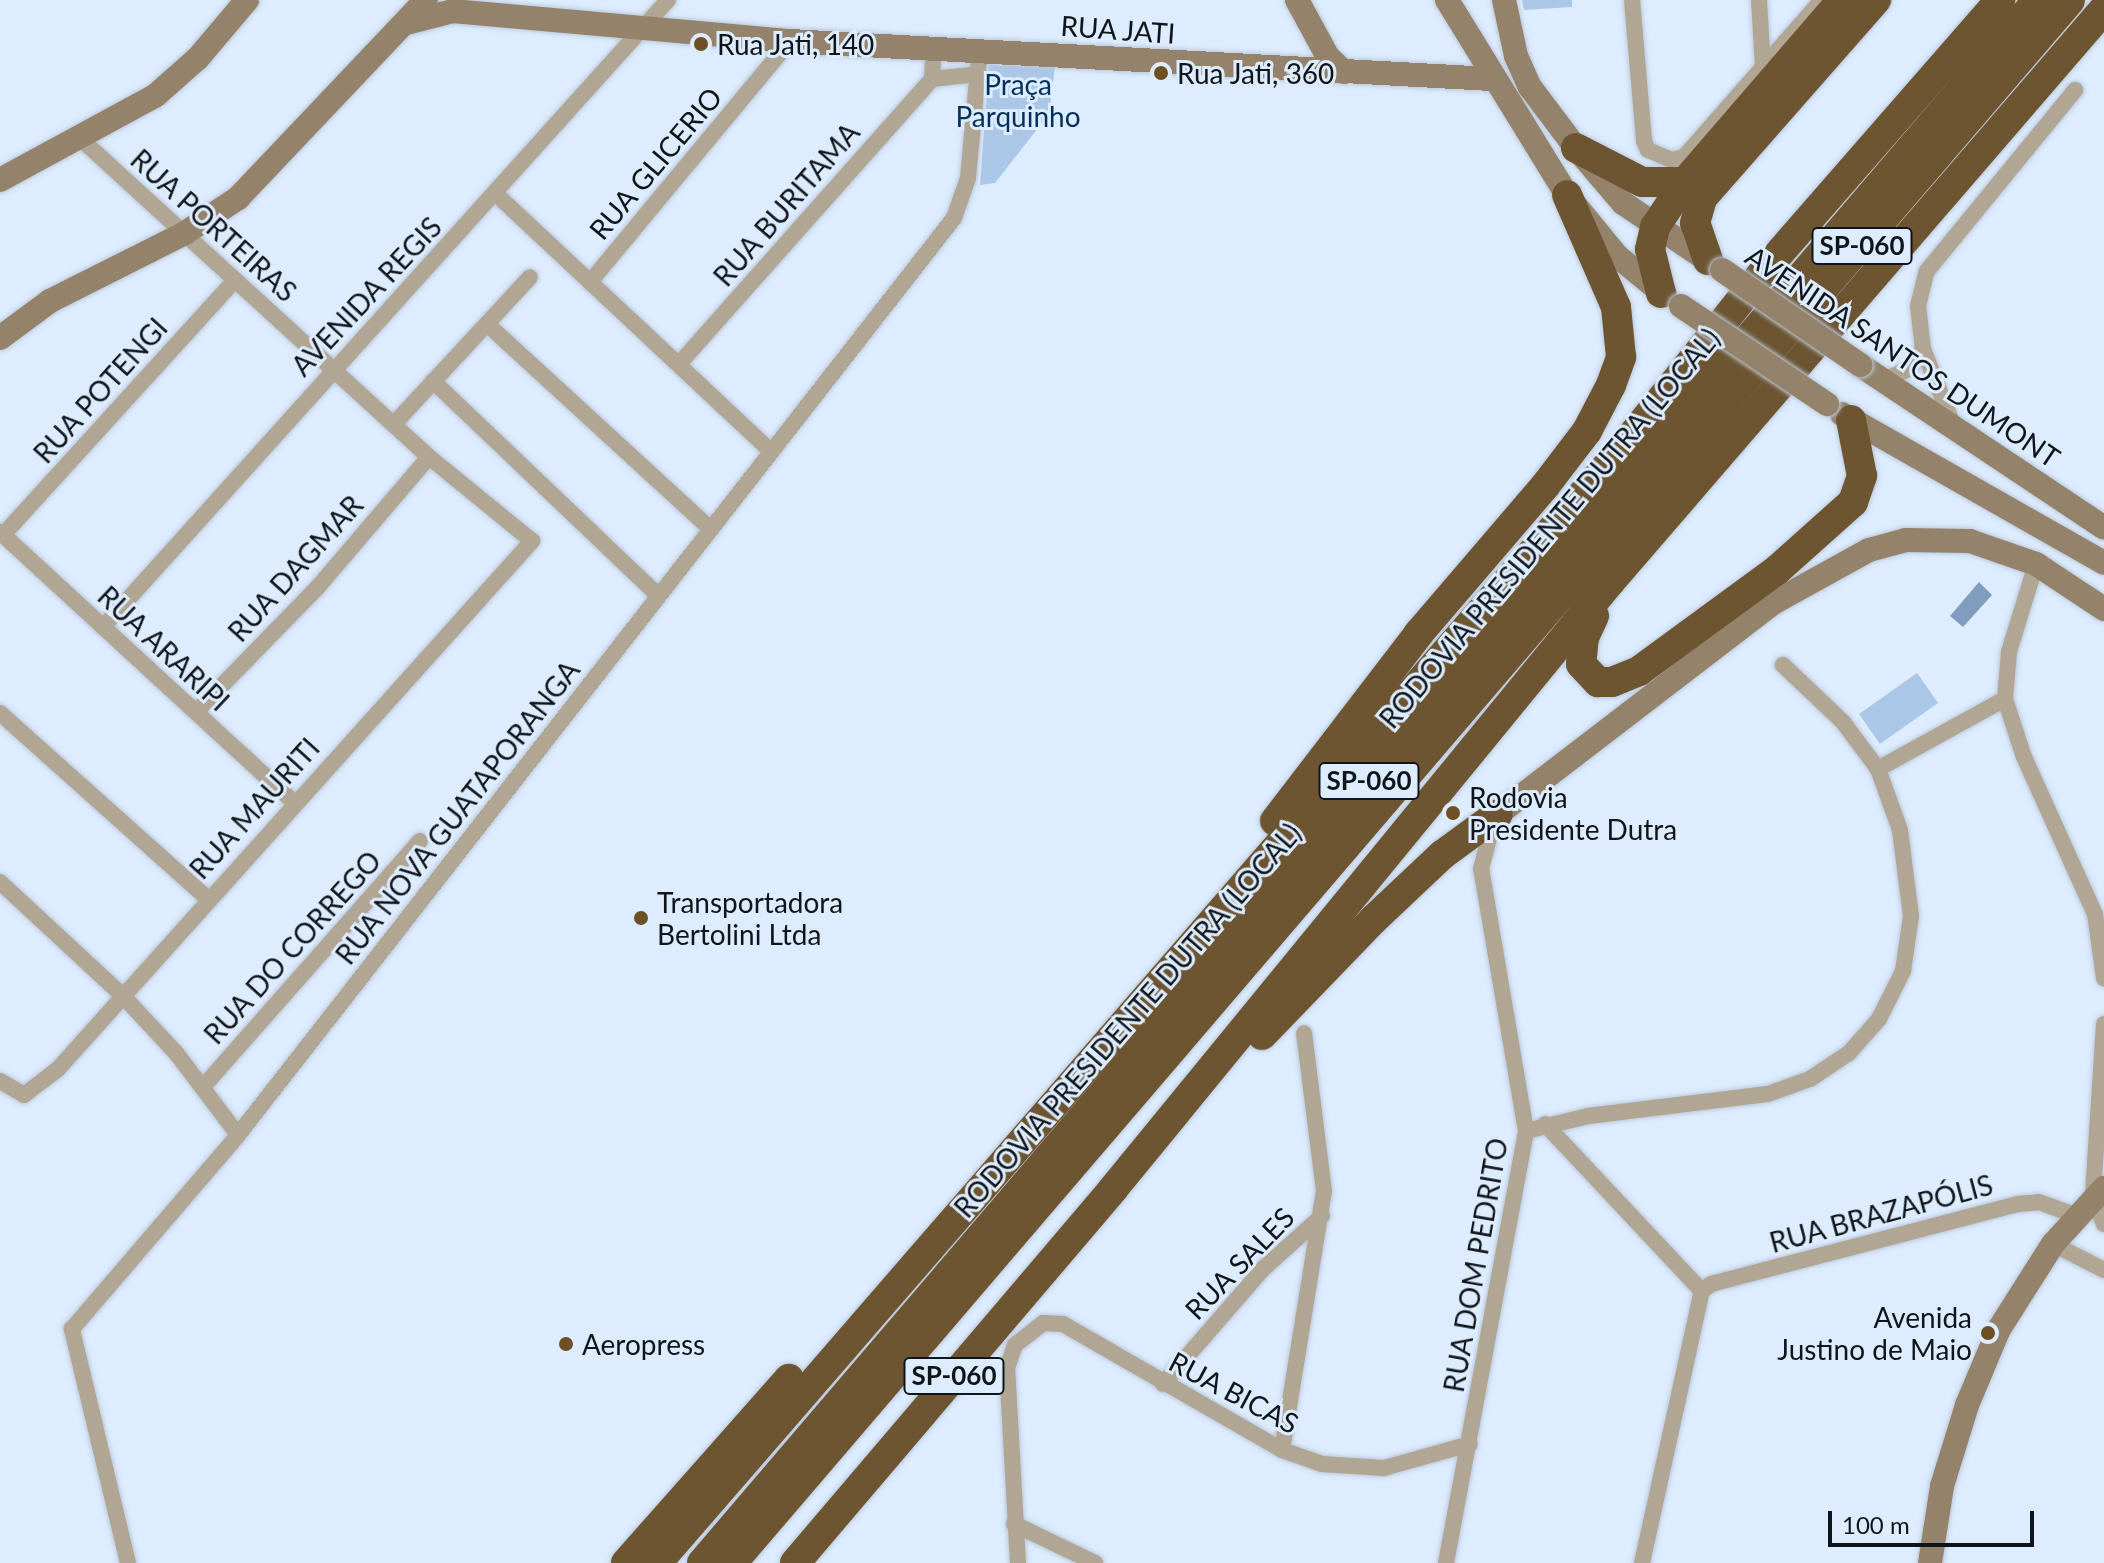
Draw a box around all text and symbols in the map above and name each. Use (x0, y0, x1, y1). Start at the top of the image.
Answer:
street label: RUA JATI (1059, 8, 1177, 50)
place label: Rua Jati, 140 (717, 27, 875, 61)
marker: Rua Jati, 140 (692, 35, 710, 53)
place label: Rua Jati, 360 (1177, 56, 1335, 90)
marker: Rua Jati, 360 (1152, 64, 1170, 82)
park label: Praça Parquinho (955, 67, 1081, 133)
street label: RUA GLICERIO (581, 80, 729, 246)
street label: RUA BURITAMA (706, 115, 866, 293)
street label: RUA PORTEIRAS (124, 142, 304, 308)
street label: AVENIDA REGIS (284, 209, 448, 383)
road number: SP-060 (1810, 224, 1914, 268)
street label: AVENIDA SANTOS DUMONT (1739, 238, 2067, 474)
street label: RUA POTENGI (26, 310, 174, 470)
street label: RODOVIA PRESIDENTE DUTRA (LOCAL) (1371, 321, 1727, 735)
street label: RUA DAGMAR (220, 488, 370, 648)
street label: RUA ARARIPI (91, 578, 237, 718)
street label: RUA NOVA GUATAPORANGA (327, 653, 587, 971)
street label: RUA MAURITI (182, 730, 326, 886)
road number: SP-060 (1317, 759, 1421, 803)
place label: Rodovia Presidente Dutra (1469, 780, 1677, 846)
marker: Rodovia Presidente Dutra (1444, 804, 1462, 822)
street label: RODOVIA PRESIDENTE DUTRA (LOCAL) (946, 815, 1308, 1225)
street label: RUA DO CORREGO (196, 843, 388, 1051)
place label: Transportadora Bertolini Ltda (657, 885, 843, 951)
marker: Transportadora Bertolini Ltda (632, 909, 650, 927)
street label: RUA DOM PEDRITO (1436, 1135, 1514, 1395)
street label: RUA BRAZAPÓLIS (1765, 1167, 1997, 1259)
street label: RUA SALES (1177, 1200, 1301, 1326)
place label: Avenida Justino de Maio (1777, 1300, 1972, 1366)
marker: Avenida Justino de Maio (1979, 1324, 1997, 1342)
place label: Aeropress (582, 1327, 705, 1361)
marker: Aeropress (557, 1335, 575, 1353)
street label: RUA BICAS (1163, 1344, 1305, 1440)
road number: SP-060 (902, 1354, 1006, 1398)
scale bar (1832, 1495, 2038, 1545)
text: 100 m (1842, 1510, 1910, 1539)

